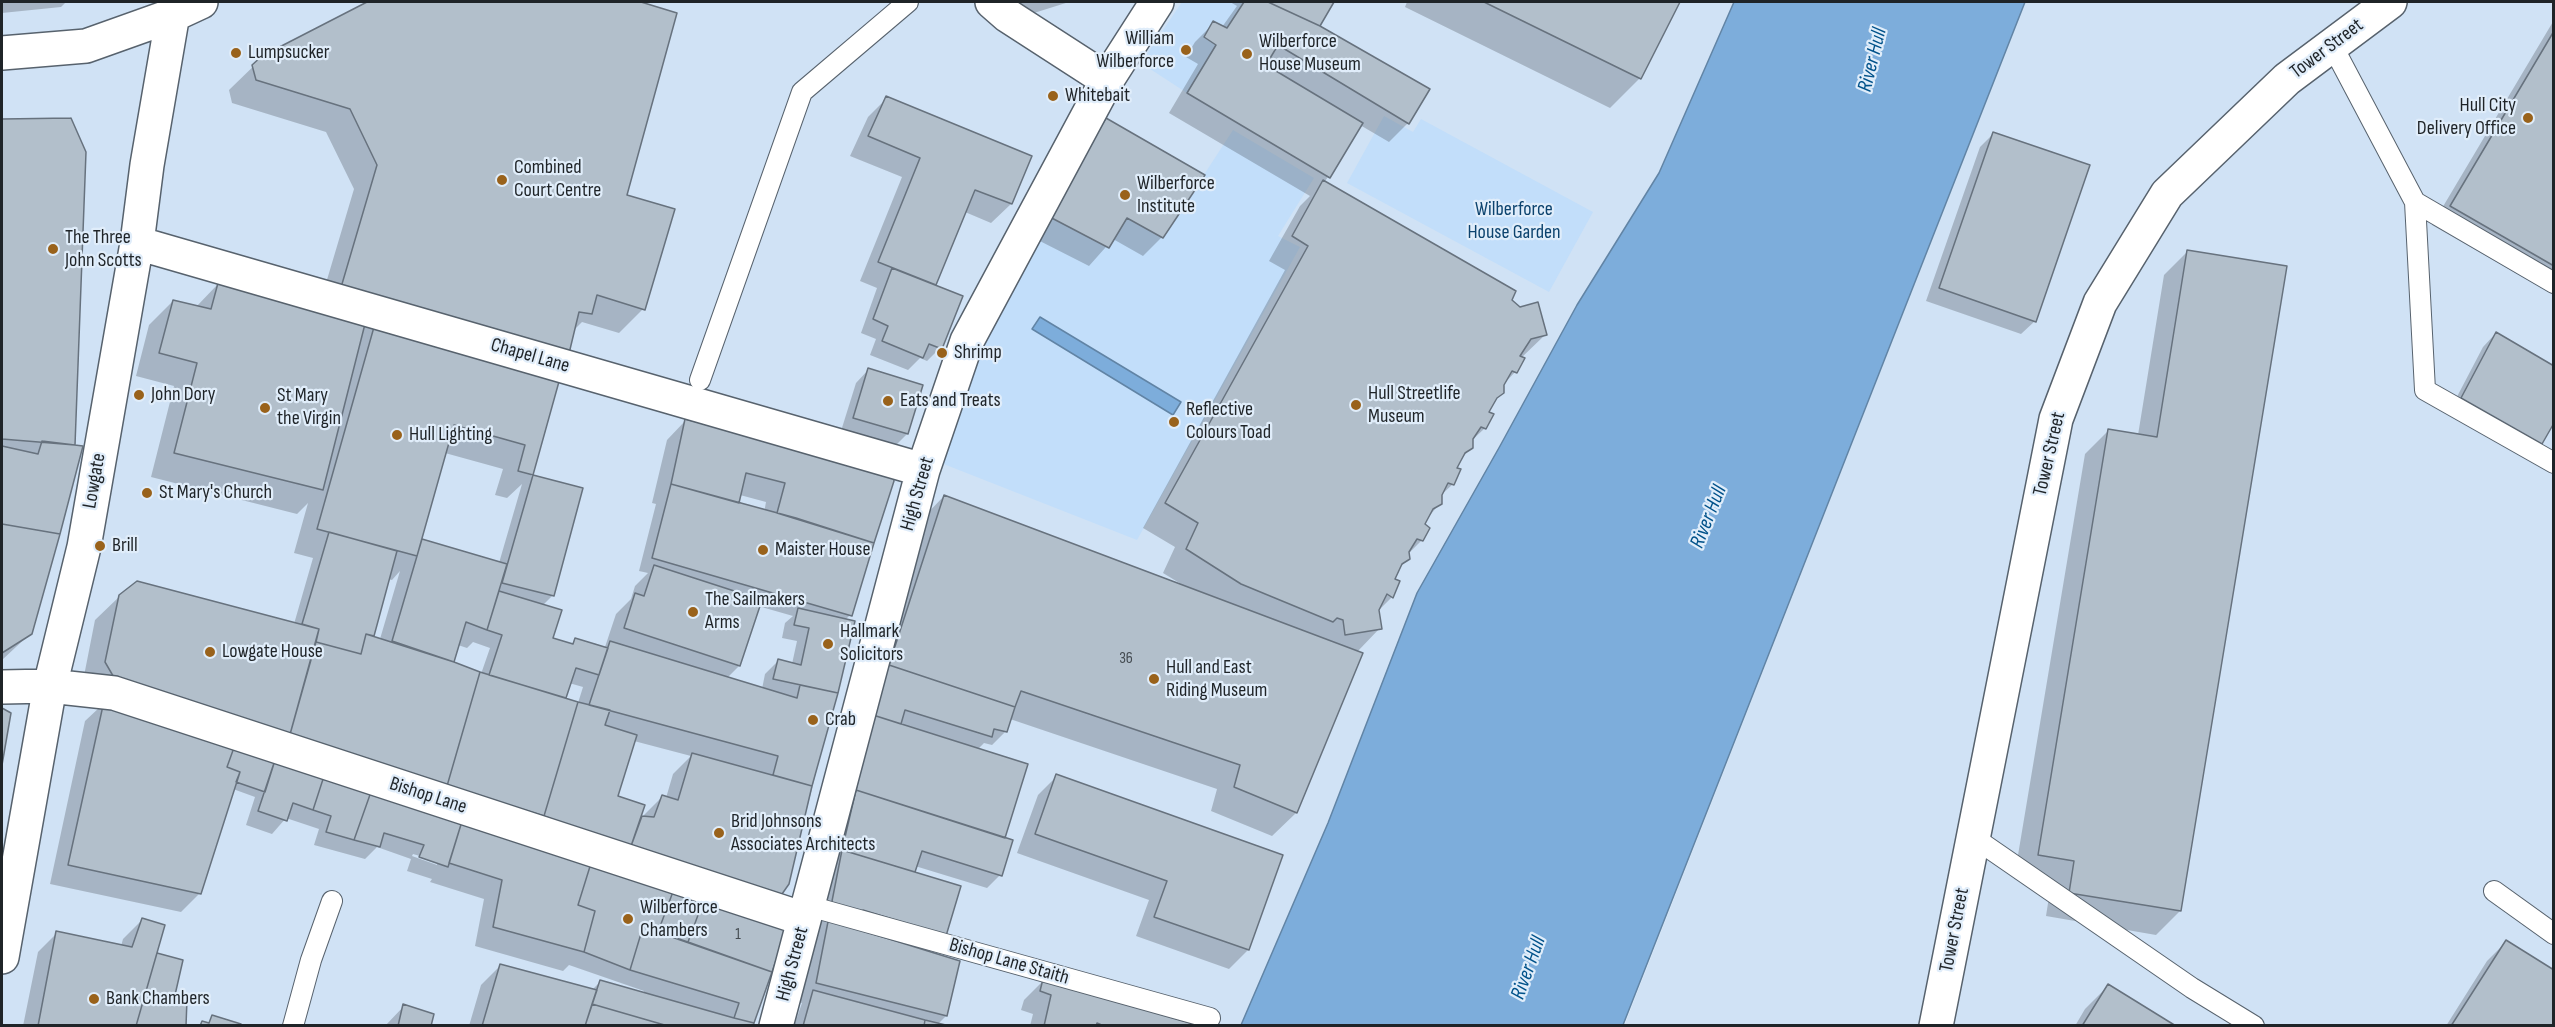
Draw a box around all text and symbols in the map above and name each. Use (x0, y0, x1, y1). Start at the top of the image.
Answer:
street label: Tower Street (2286, 14, 2368, 84)
water label: River Hull (1853, 25, 1893, 95)
place label: William Wilberforce (1096, 27, 1174, 74)
place label: Wilberforce House Museum (1259, 30, 1361, 77)
place label: Lumpsucker (248, 41, 330, 65)
marker: William Wilberforce (1179, 43, 1193, 57)
marker: Lumpsucker (229, 46, 243, 60)
marker: Wilberforce House Museum (1240, 47, 1254, 61)
place label: Whitebait (1065, 84, 1130, 108)
marker: Whitebait (1046, 89, 1060, 103)
place label: Hull City Delivery Office (2417, 94, 2516, 141)
marker: Hull City Delivery Office (2521, 111, 2535, 125)
place label: Combined Court Centre (514, 156, 601, 203)
place label: Wilberforce Institute (1137, 172, 1215, 219)
marker: Combined Court Centre (495, 173, 509, 187)
marker: Wilberforce Institute (1118, 188, 1132, 202)
park label: Wilberforce House Garden (1467, 198, 1561, 245)
place label: The Three John Scotts (65, 226, 142, 273)
marker: The Three John Scotts (46, 242, 60, 256)
street label: Chapel Lane (488, 333, 572, 379)
place label: Shrimp (954, 341, 1002, 365)
marker: Shrimp (935, 346, 949, 360)
place label: Hull Streetlife Museum (1368, 382, 1461, 429)
place label: John Dory (151, 383, 215, 407)
place label: St Mary the Virgin (277, 384, 341, 431)
marker: John Dory (132, 388, 146, 402)
place label: Eats and Treats (900, 389, 1001, 413)
marker: Eats and Treats (881, 394, 895, 408)
place label: Reflective Colours Toad (1186, 398, 1271, 445)
marker: Hull Streetlife Museum (1349, 398, 1363, 412)
marker: St Mary the Virgin (258, 401, 272, 415)
street label: Tower Street (2029, 410, 2071, 498)
marker: Reflective Colours Toad (1167, 415, 1181, 429)
place label: Hull Lighting (409, 423, 492, 447)
marker: Hull Lighting (390, 428, 404, 442)
street label: Lowgate (78, 451, 112, 511)
street label: High Street (896, 454, 940, 534)
place label: St Mary's Church (159, 481, 272, 505)
water label: River Hull (1685, 482, 1733, 552)
marker: St Mary's Church (140, 486, 154, 500)
place label: Brill (112, 534, 138, 558)
place label: Maister House (775, 538, 870, 562)
marker: Brill (93, 539, 107, 553)
marker: Maister House (756, 543, 770, 557)
place label: The Sailmakers Arms (705, 588, 805, 635)
marker: The Sailmakers Arms (686, 605, 700, 619)
place label: Hallmark Solicitors (840, 620, 903, 667)
marker: Hallmark Solicitors (821, 637, 835, 651)
place label: Lowgate House (222, 640, 323, 664)
marker: Lowgate House (203, 645, 217, 659)
house number: 36 (1119, 649, 1133, 669)
place label: Hull and East Riding Museum (1166, 656, 1267, 703)
marker: Hull and East Riding Museum (1147, 672, 1161, 686)
place label: Crab (825, 708, 856, 732)
marker: Crab (806, 713, 820, 727)
street label: Bishop Lane (386, 772, 470, 820)
place label: Brid Johnsons Associates Architects (731, 810, 875, 857)
marker: Brid Johnsons Associates Architects (712, 826, 726, 840)
street label: Tower Street (1935, 886, 1975, 974)
place label: Wilberforce Chambers (640, 896, 718, 943)
marker: Wilberforce Chambers (621, 912, 635, 926)
street label: High Street (772, 924, 814, 1004)
house number: 1 (735, 925, 741, 945)
street label: Bishop Lane Staith (946, 933, 1072, 991)
water label: River Hull (1506, 933, 1552, 1003)
place label: Bank Chambers (106, 987, 210, 1011)
marker: Bank Chambers (87, 992, 101, 1006)

